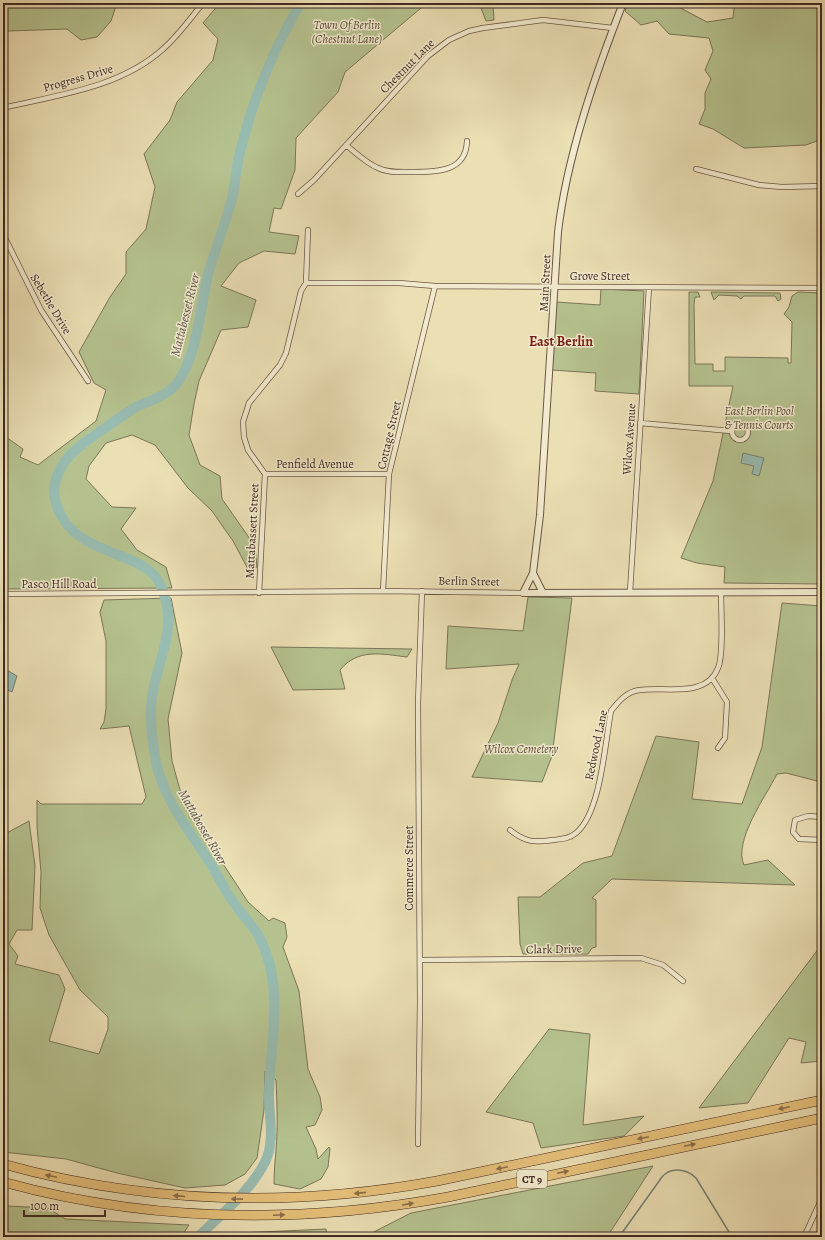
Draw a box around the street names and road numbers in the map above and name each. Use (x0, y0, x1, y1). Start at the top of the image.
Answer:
street label: Chestnut Lane (376, 35, 438, 97)
street label: Progress Drive (41, 60, 115, 96)
street label: Main Street (536, 254, 554, 312)
street label: Grove Street (570, 268, 630, 284)
street label: Sebethe Drive (27, 271, 75, 337)
street label: Cottage Street (373, 399, 405, 471)
street label: Wilcox Avenue (618, 403, 639, 476)
street label: Penfield Avenue (276, 456, 354, 472)
street label: Mattabassett Street (242, 483, 262, 579)
street label: Berlin Street (438, 572, 500, 590)
street label: Pasco Hill Road (21, 576, 97, 592)
street label: Redwood Lane (581, 708, 611, 782)
street label: Commerce Street (401, 825, 417, 911)
street label: Clark Drive (526, 941, 582, 957)
road number: CT 9 (517, 1170, 547, 1188)

